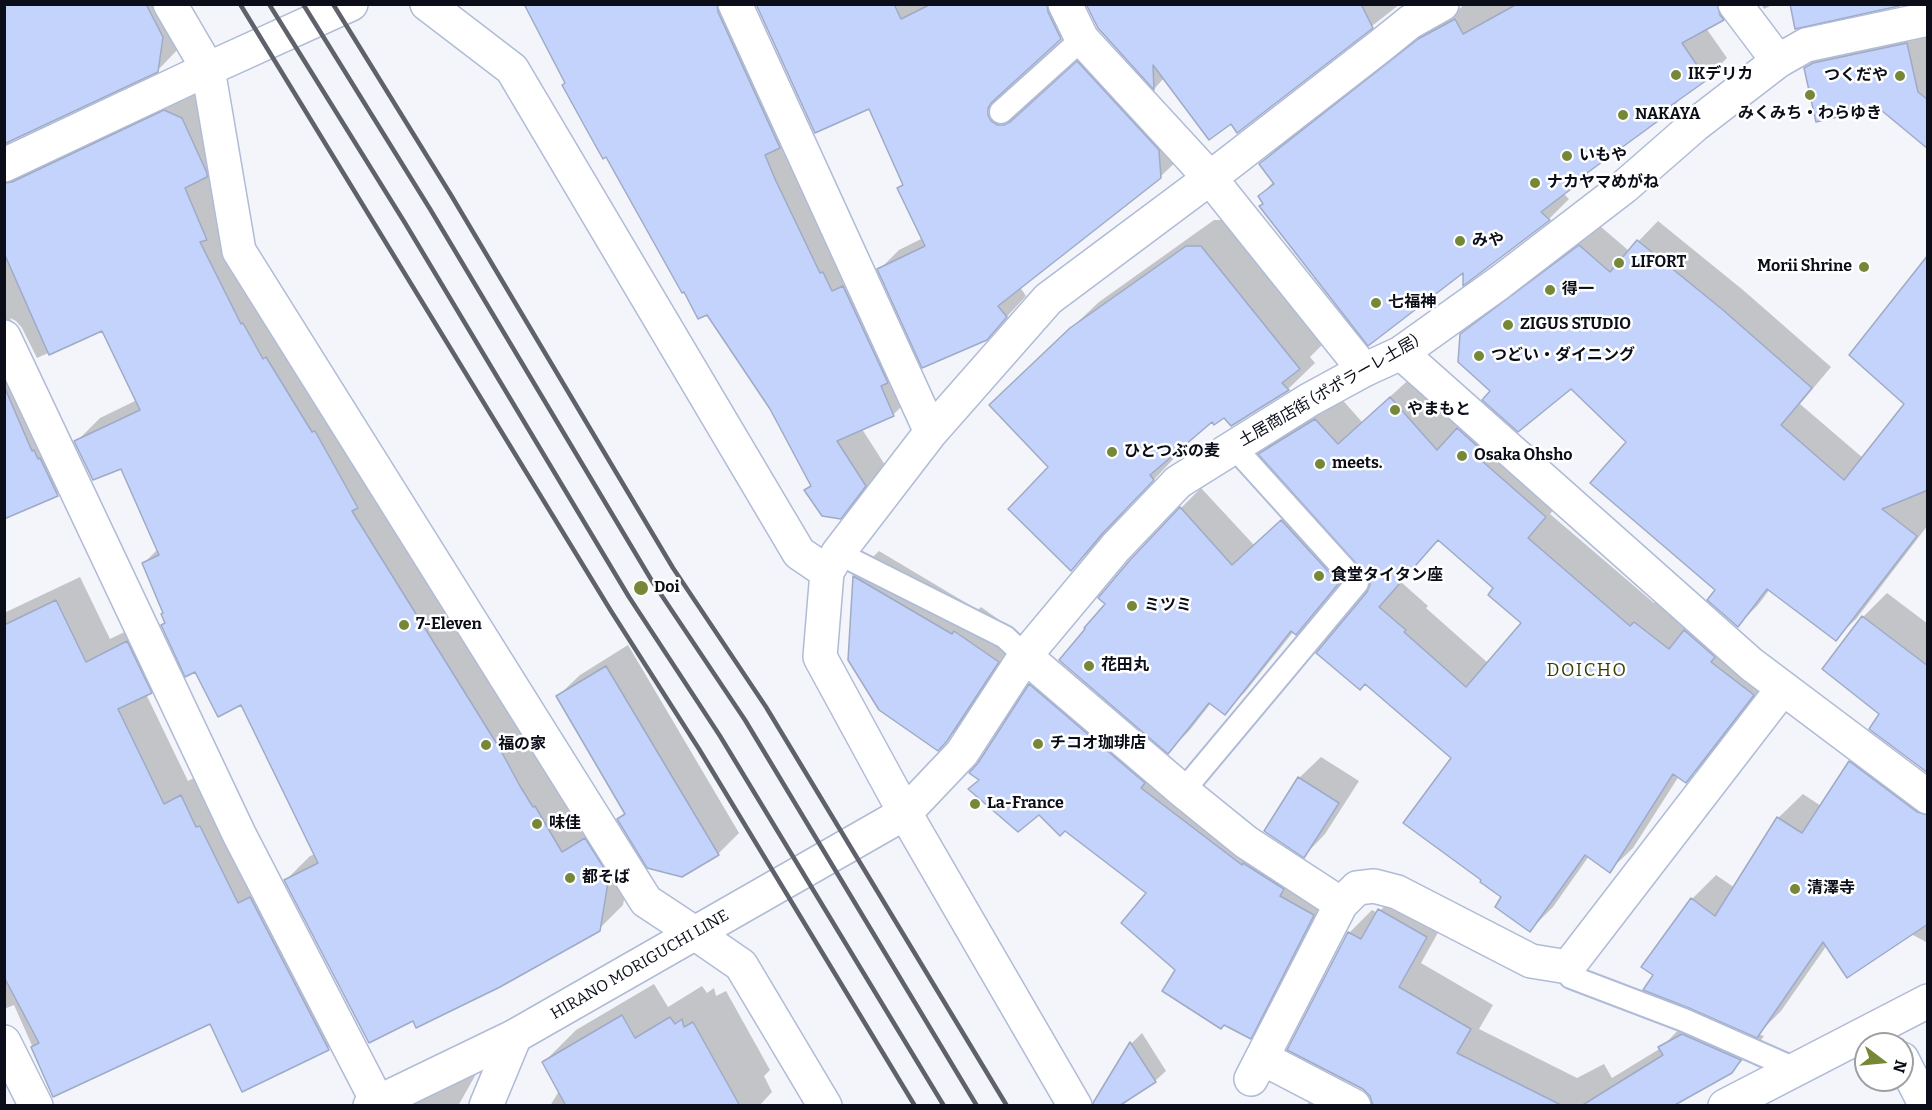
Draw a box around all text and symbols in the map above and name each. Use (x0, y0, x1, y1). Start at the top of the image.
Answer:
place label: IKデリカ (1688, 65, 1753, 85)
place label: つくだや (1824, 66, 1888, 86)
marker: IKデリカ (1669, 68, 1683, 82)
marker: つくだや (1893, 69, 1907, 83)
marker: みくみち・わらゆき (1803, 88, 1817, 102)
place label: みくみち・わらゆき (1738, 104, 1882, 124)
place label: NAKAYA (1635, 105, 1700, 125)
marker: NAKAYA (1616, 108, 1630, 122)
place label: いもや (1579, 146, 1627, 166)
marker: いもや (1560, 149, 1574, 163)
place label: ナカヤマめがね (1547, 173, 1659, 193)
marker: ナカヤマめがね (1528, 176, 1542, 190)
place label: みや (1472, 231, 1504, 251)
marker: みや (1453, 234, 1467, 248)
place label: LIFORT (1631, 253, 1686, 273)
marker: LIFORT (1612, 256, 1626, 270)
place label: Morii Shrine (1757, 257, 1852, 277)
marker: Morii Shrine (1857, 260, 1871, 274)
place label: 得一 (1562, 280, 1594, 300)
marker: 得一 (1543, 283, 1557, 297)
place label: 七福神 (1388, 293, 1436, 313)
marker: 七福神 (1369, 296, 1383, 310)
place label: ZIGUS STUDIO (1520, 315, 1631, 335)
marker: ZIGUS STUDIO (1501, 318, 1515, 332)
street label: 土居商店街 (ポポラーレ土居) (1235, 331, 1423, 451)
place label: つどい・ダイニング (1491, 346, 1635, 366)
marker: つどい・ダイニング (1472, 349, 1486, 363)
place label: やまもと (1407, 400, 1471, 420)
marker: やまもと (1388, 403, 1402, 417)
place label: ひとつぶの麦 (1124, 442, 1220, 462)
marker: ひとつぶの麦 (1105, 445, 1119, 459)
place label: Osaka Ohsho (1474, 446, 1573, 466)
marker: Osaka Ohsho (1455, 449, 1469, 463)
place label: meets. (1332, 454, 1382, 474)
marker: meets. (1313, 457, 1327, 471)
place label: 食堂タイタン座 (1331, 566, 1443, 586)
marker: 食堂タイタン座 (1312, 569, 1326, 583)
place label: Doi (654, 578, 680, 598)
marker: Doi (632, 579, 650, 597)
place label: ミツミ (1144, 596, 1192, 616)
marker: ミツミ (1125, 599, 1139, 613)
place label: 7-Eleven (416, 615, 482, 635)
marker: 7-Eleven (397, 618, 411, 632)
place label: 花田丸 (1101, 656, 1149, 676)
marker: 花田丸 (1082, 659, 1096, 673)
district label: DOICHO (1546, 660, 1628, 682)
place label: チコオ珈琲店 (1050, 734, 1146, 754)
place label: 福の家 (498, 735, 546, 755)
marker: チコオ珈琲店 (1031, 737, 1045, 751)
marker: 福の家 (479, 738, 493, 752)
place label: La-France (987, 794, 1064, 814)
marker: La-France (968, 797, 982, 811)
place label: 味佳 (549, 814, 581, 834)
marker: 味佳 (530, 817, 544, 831)
place label: 都そば (582, 868, 630, 888)
marker: 都そば (563, 871, 577, 885)
place label: 清澤寺 (1807, 879, 1855, 899)
marker: 清澤寺 (1788, 882, 1802, 896)
street label: HIRANO MORIGUCHI LINE (548, 906, 732, 1024)
north arrow (1854, 1032, 1914, 1092)
text: N (1889, 1058, 1911, 1075)

